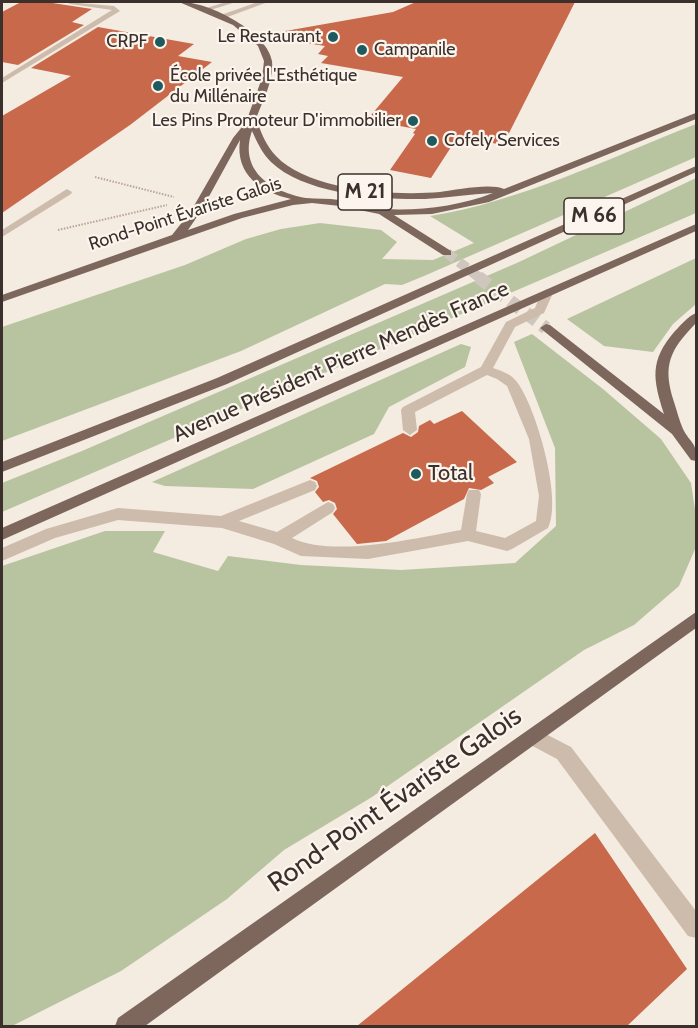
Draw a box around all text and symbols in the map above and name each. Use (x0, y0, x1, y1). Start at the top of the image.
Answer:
place label: Le Restaurant (217, 26, 321, 48)
marker: Le Restaurant (326, 30, 340, 44)
place label: CRPF (106, 31, 148, 53)
marker: CRPF (153, 35, 167, 49)
place label: Campanile (374, 39, 455, 61)
marker: Campanile (355, 43, 369, 57)
place label: École privée L'Esthétique du Millénaire (170, 65, 357, 107)
marker: École privée L'Esthétique du Millénaire (151, 79, 165, 93)
place label: Les Pins Promoteur D'immobilier (152, 110, 401, 132)
marker: Les Pins Promoteur D'immobilier (406, 114, 420, 128)
place label: Cofely Services (444, 130, 560, 152)
marker: Cofely Services (425, 134, 439, 148)
street label: Rond-Point Évariste Galois (86, 173, 284, 255)
road number: M 21 (338, 174, 392, 210)
road number: M 66 (564, 198, 624, 234)
street label: Avenue Président Pierre Mendès France (169, 276, 513, 448)
place label: Total (428, 461, 473, 487)
marker: Total (409, 467, 423, 481)
street label: Rond-Point Évariste Galois (262, 700, 528, 900)

